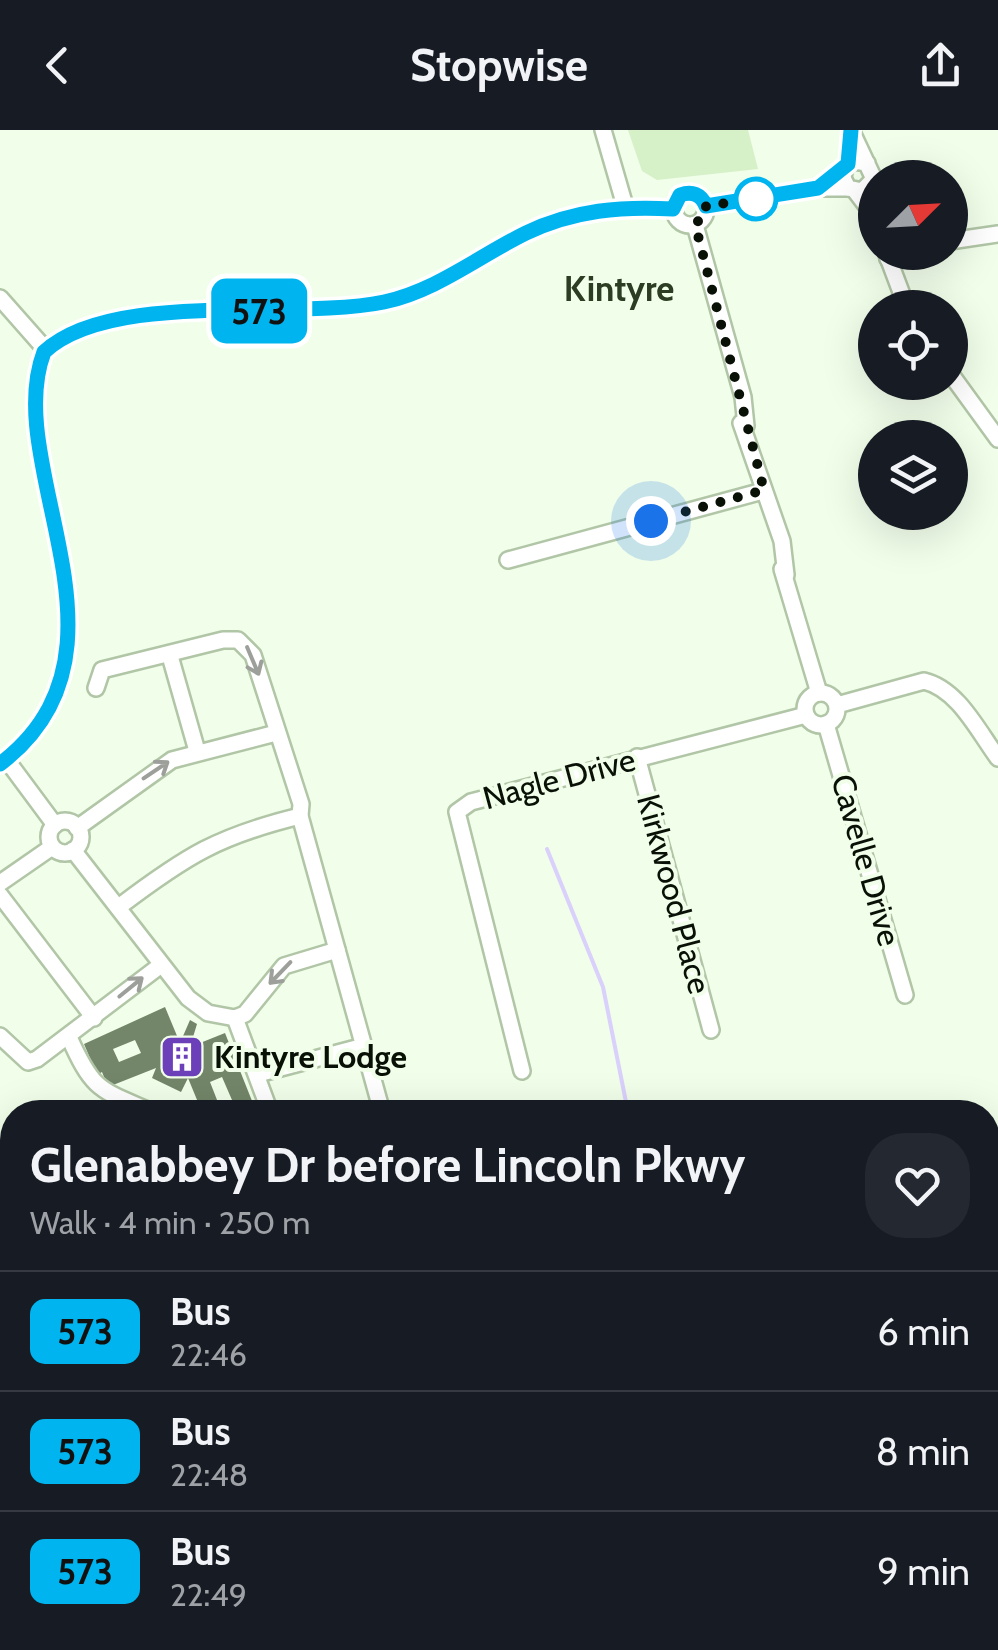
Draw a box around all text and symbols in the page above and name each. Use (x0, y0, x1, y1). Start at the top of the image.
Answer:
icon: back (30, 38, 85, 93)
text: Stopwise (410, 38, 588, 92)
icon: share (913, 38, 968, 93)
north arrow (858, 160, 968, 270)
map controls (858, 160, 968, 530)
unlabelled marker (735, 178, 777, 220)
district label: Kintyre (564, 267, 674, 310)
line badge: 573 (202, 278, 316, 344)
text: 573 (231, 290, 287, 333)
button: locate (858, 290, 968, 400)
button: layers (858, 420, 968, 530)
your location (626, 496, 676, 546)
one-way arrow (245, 645, 263, 676)
street label: Nagle Drive (478, 739, 639, 818)
one-way arrow (142, 760, 169, 781)
street label: Cavelle Drive (823, 770, 910, 950)
street label: Kirkwood Place (629, 790, 720, 998)
one-way arrow (268, 961, 292, 985)
one-way arrow (118, 976, 144, 998)
building icon: Kintyre Lodge (159, 1034, 205, 1080)
place label: Kintyre Lodge (214, 1037, 407, 1076)
button: heart (865, 1133, 970, 1238)
text: Glenabbey Dr before Lincoln Pkwy (30, 1136, 745, 1194)
text: Walk · 4 min · 250 m (30, 1203, 310, 1242)
text: Bus (170, 1288, 231, 1335)
text: 6 min (877, 1308, 970, 1355)
text: 573 (57, 1310, 113, 1353)
text: 22:46 (170, 1335, 247, 1374)
text: Bus (170, 1408, 231, 1455)
text: 8 min (876, 1428, 970, 1475)
text: 573 (57, 1430, 113, 1473)
text: 22:48 (170, 1455, 248, 1494)
text: Bus (170, 1528, 231, 1575)
text: 9 min (877, 1548, 970, 1595)
text: 573 (57, 1550, 113, 1593)
text: 22:49 (170, 1575, 247, 1614)

